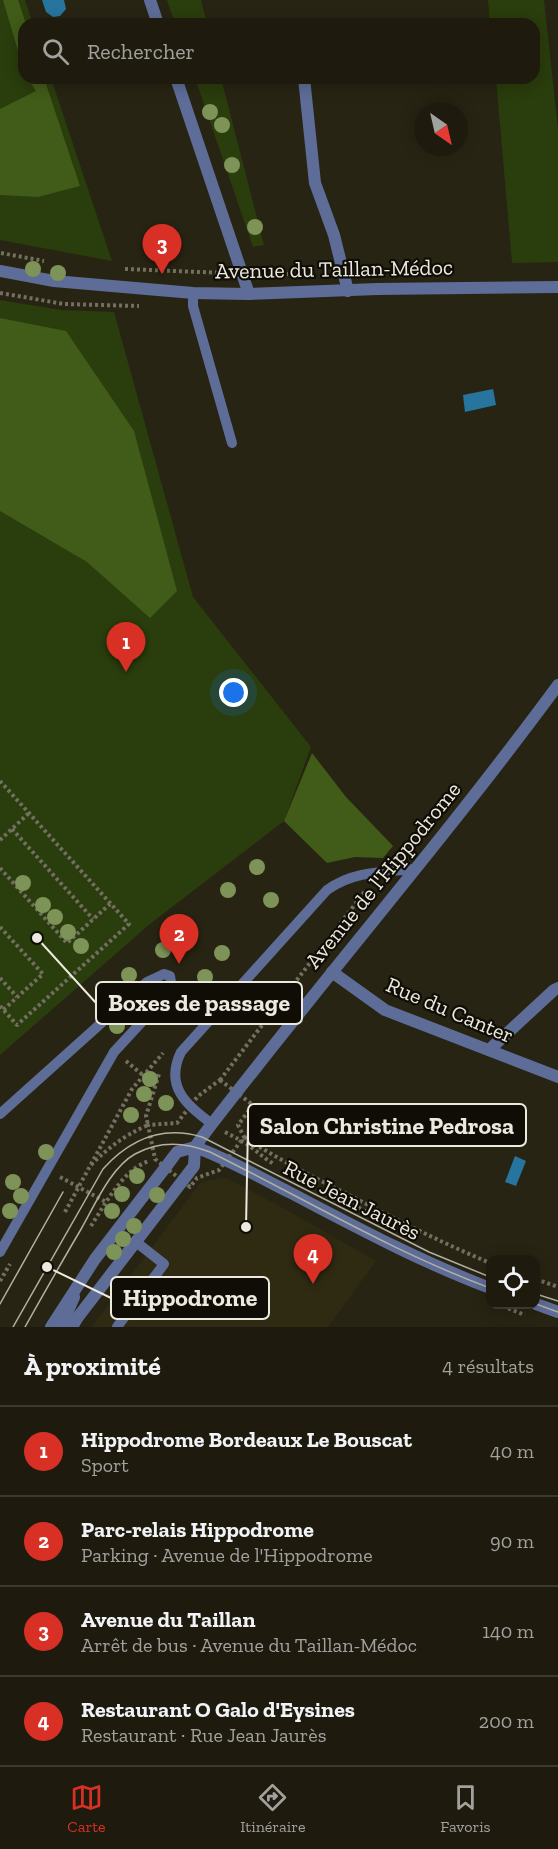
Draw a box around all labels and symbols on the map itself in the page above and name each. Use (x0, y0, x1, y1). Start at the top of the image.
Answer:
north arrow (414, 102, 468, 156)
pin: 3 (142, 224, 182, 274)
street label: Avenue du Taillan-Médoc (215, 253, 453, 285)
pin: 1 (106, 622, 146, 672)
your location (219, 678, 248, 707)
street label: Avenue de l'Hippodrome (299, 776, 467, 974)
pin: 2 (160, 914, 198, 964)
street label: Rue du Canter (382, 971, 518, 1049)
callout: Boxes de passage (96, 982, 302, 1024)
text: Boxes de passage (108, 988, 290, 1017)
callout: Salon Christine Pedrosa (248, 1104, 526, 1146)
text: Salon Christine Pedrosa (260, 1111, 514, 1140)
street label: Rue Jean Jaurès (279, 1154, 425, 1246)
pin: 4 (294, 1234, 332, 1284)
callout: Hippodrome (111, 1277, 269, 1319)
text: Hippodrome (123, 1283, 258, 1312)

